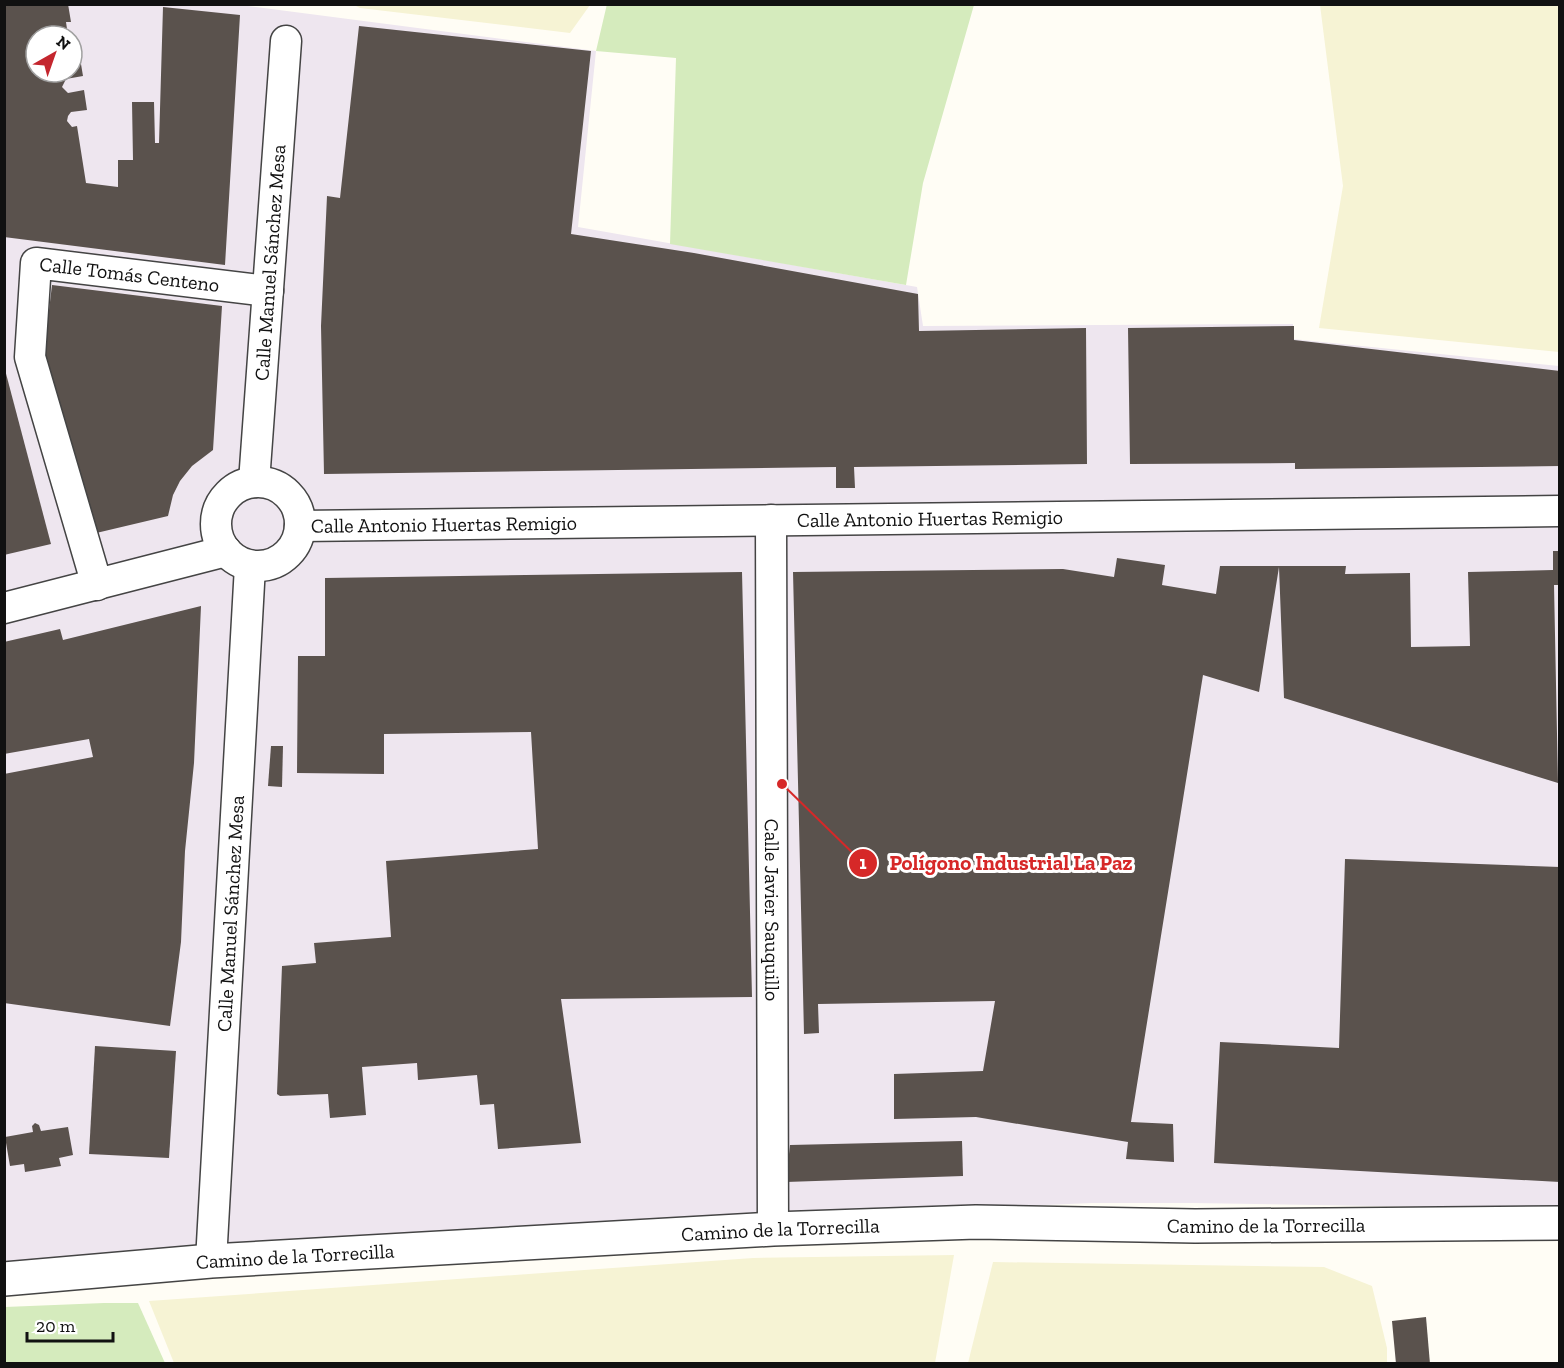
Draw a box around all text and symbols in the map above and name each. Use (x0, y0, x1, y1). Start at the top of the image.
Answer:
north arrow (24, 24, 84, 84)
text: N (53, 32, 74, 54)
street label: Calle Manuel Sánchez Mesa (249, 143, 290, 382)
street label: Calle Tomás Centeno (38, 252, 221, 297)
street label: Calle Antonio Huertas Remigio (797, 505, 1063, 532)
street label: Calle Antonio Huertas Remigio (311, 511, 577, 538)
street label: Calle Manuel Sánchez Mesa (212, 794, 249, 1032)
street label: Calle Javier Sauquillo (760, 819, 784, 1001)
callout: Polígono Industrial La Paz (848, 843, 1145, 882)
text: Polígono Industrial La Paz (889, 850, 1133, 875)
text: 1 (859, 852, 867, 874)
street label: Camino de la Torrecilla (680, 1213, 880, 1246)
street label: Camino de la Torrecilla (1167, 1213, 1366, 1238)
street label: Camino de la Torrecilla (195, 1239, 395, 1274)
scale bar (27, 1305, 112, 1343)
text: 20 m (36, 1315, 76, 1337)

